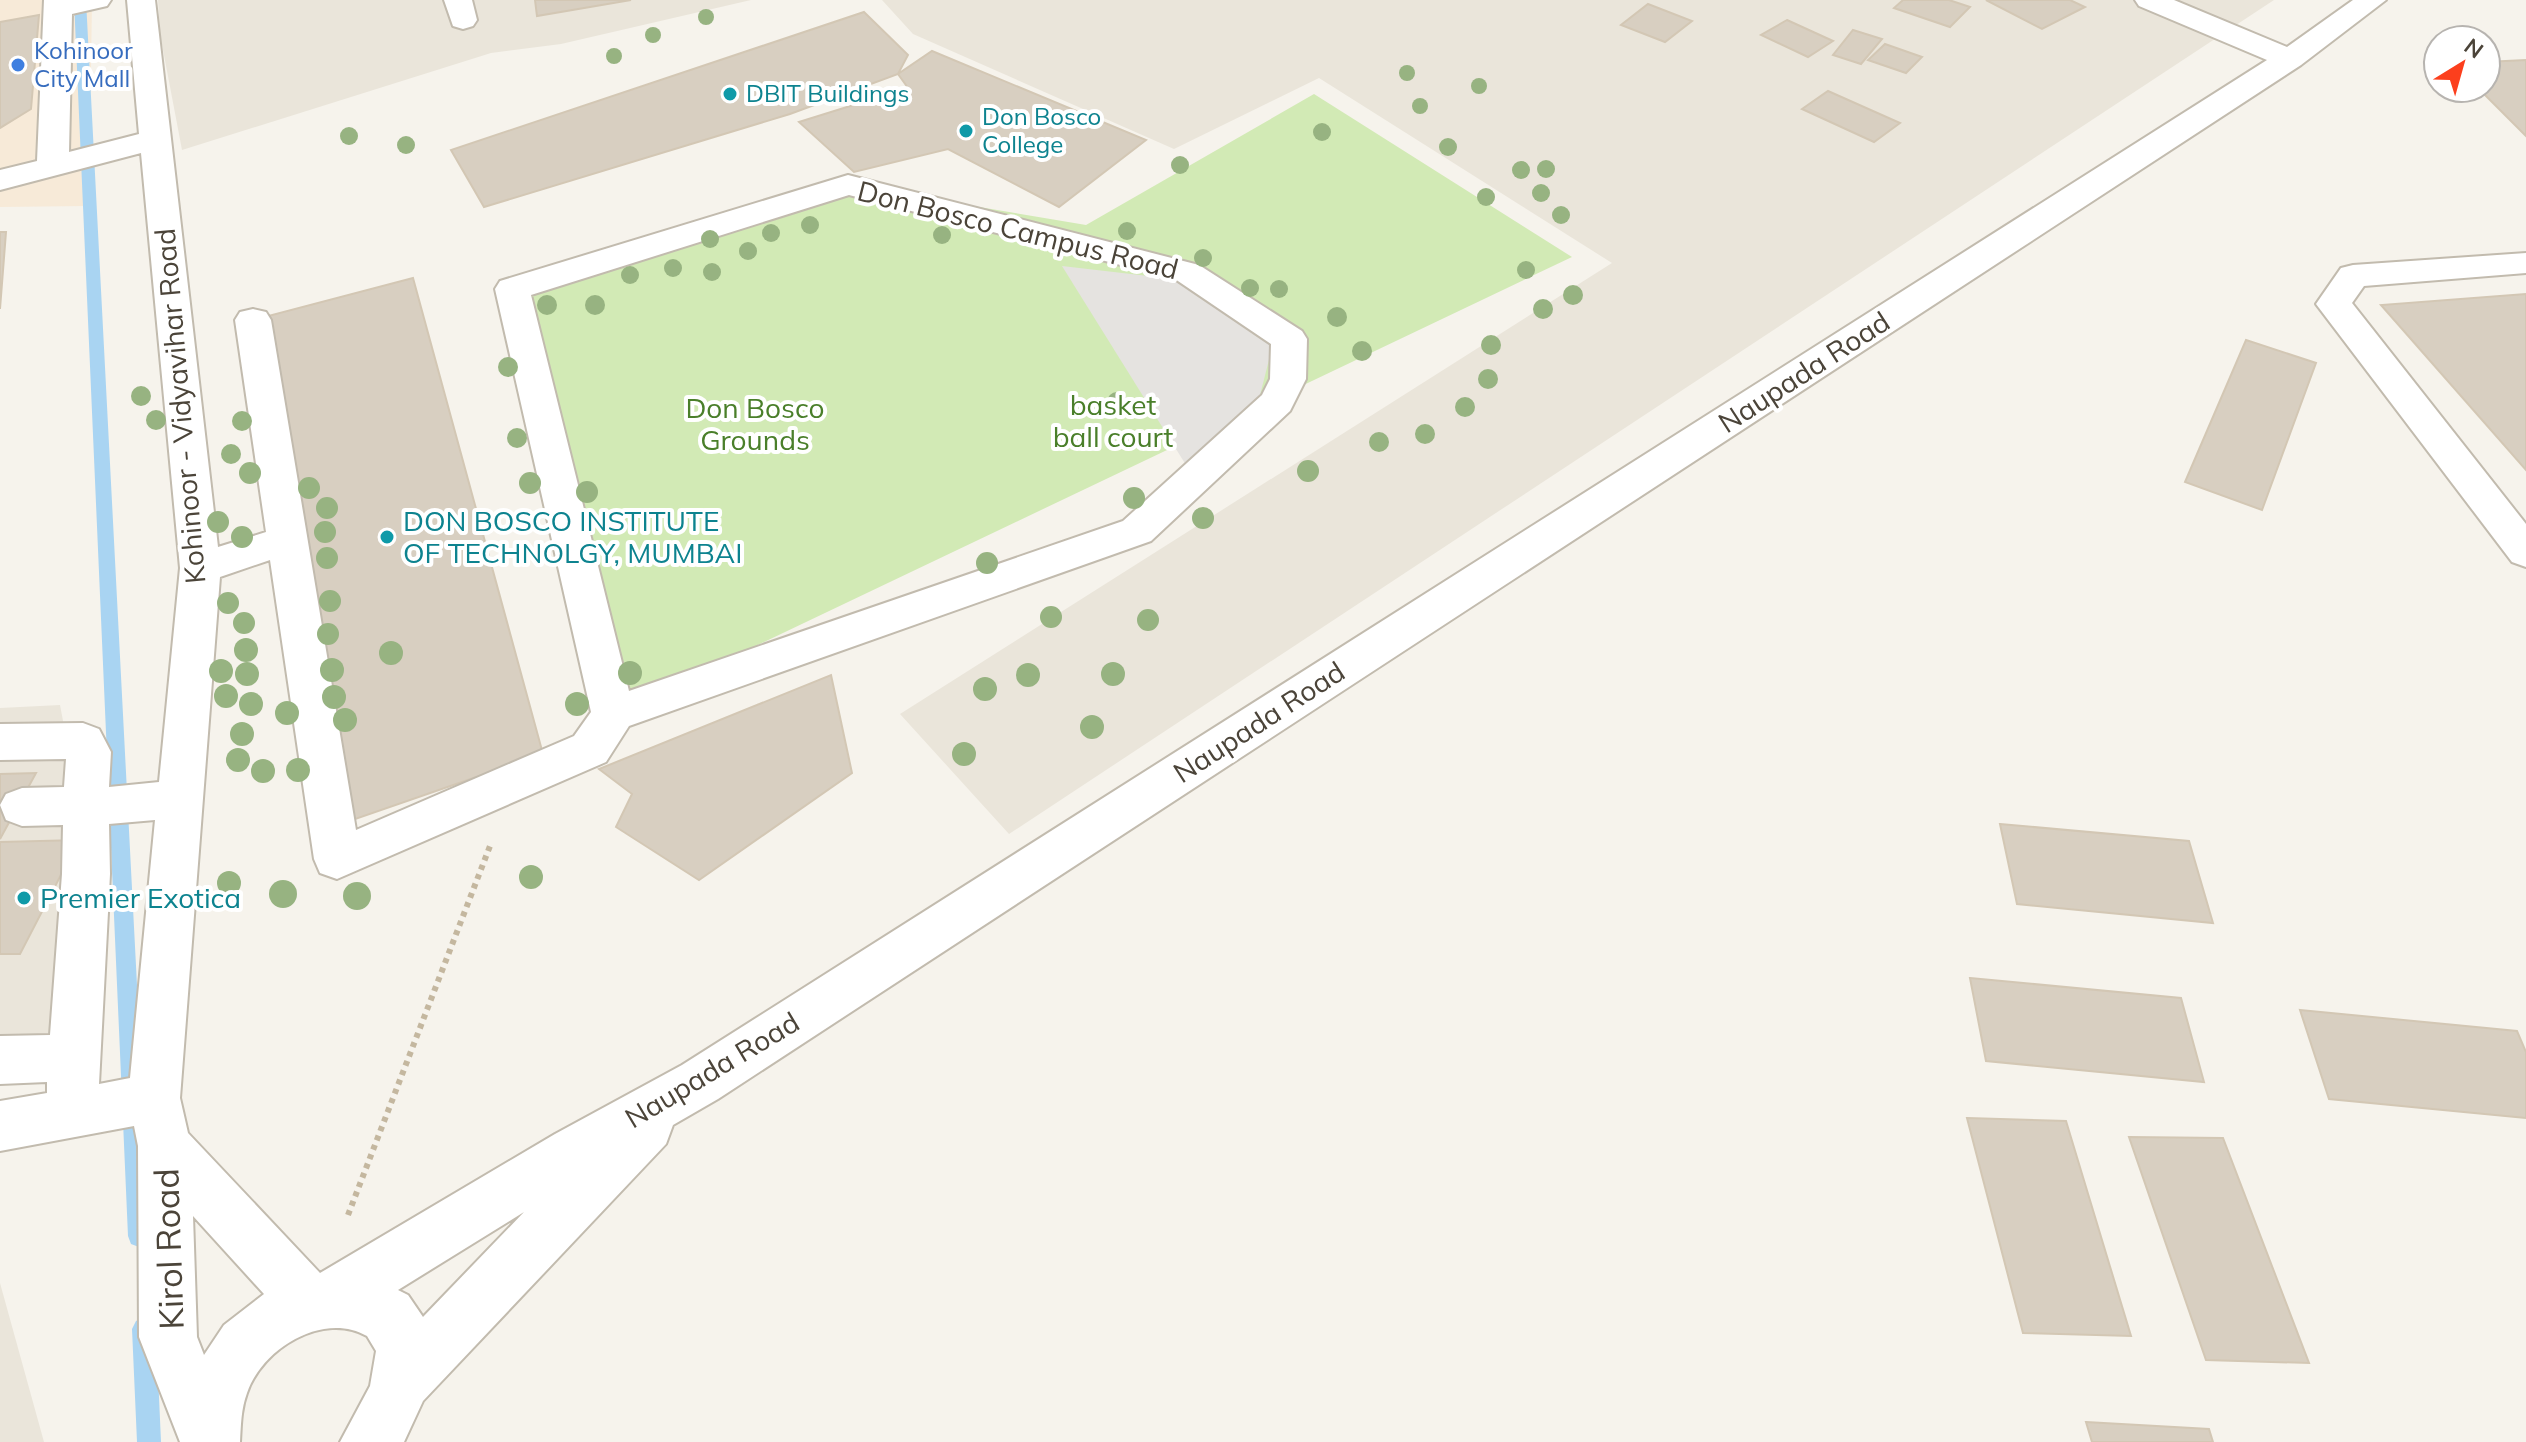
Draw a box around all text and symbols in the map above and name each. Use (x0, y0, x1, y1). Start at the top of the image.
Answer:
north arrow (2422, 24, 2502, 104)
text: N (2459, 32, 2489, 64)
place label: Kohinoor City Mall (34, 35, 133, 93)
marker: Kohinoor City Mall (9, 56, 27, 74)
place label: DBIT Buildings (746, 78, 909, 108)
marker: DBIT Buildings (721, 85, 739, 103)
place label: Don Bosco College (982, 101, 1101, 159)
marker: Don Bosco College (957, 122, 975, 140)
street label: Don Bosco Campus Road (854, 173, 1182, 286)
street label: Kohinoor - Vidyavihar Road (147, 227, 212, 585)
street label: Naupada Road (1712, 303, 1896, 440)
park label: basket ball court (1053, 387, 1174, 454)
park label: Don Bosco Grounds (685, 390, 825, 457)
place label: DON BOSCO INSTITUTE OF TECHNOLGY, MUMBAI (403, 503, 742, 570)
marker: DON BOSCO INSTITUTE OF TECHNOLGY, MUMBAI (378, 528, 396, 546)
street label: Naupada Road (1167, 653, 1351, 790)
place label: Premier Exotica (40, 880, 241, 915)
marker: Premier Exotica (15, 889, 33, 907)
street label: Naupada Road (618, 1004, 805, 1135)
street label: Kirol Road (144, 1168, 193, 1330)

